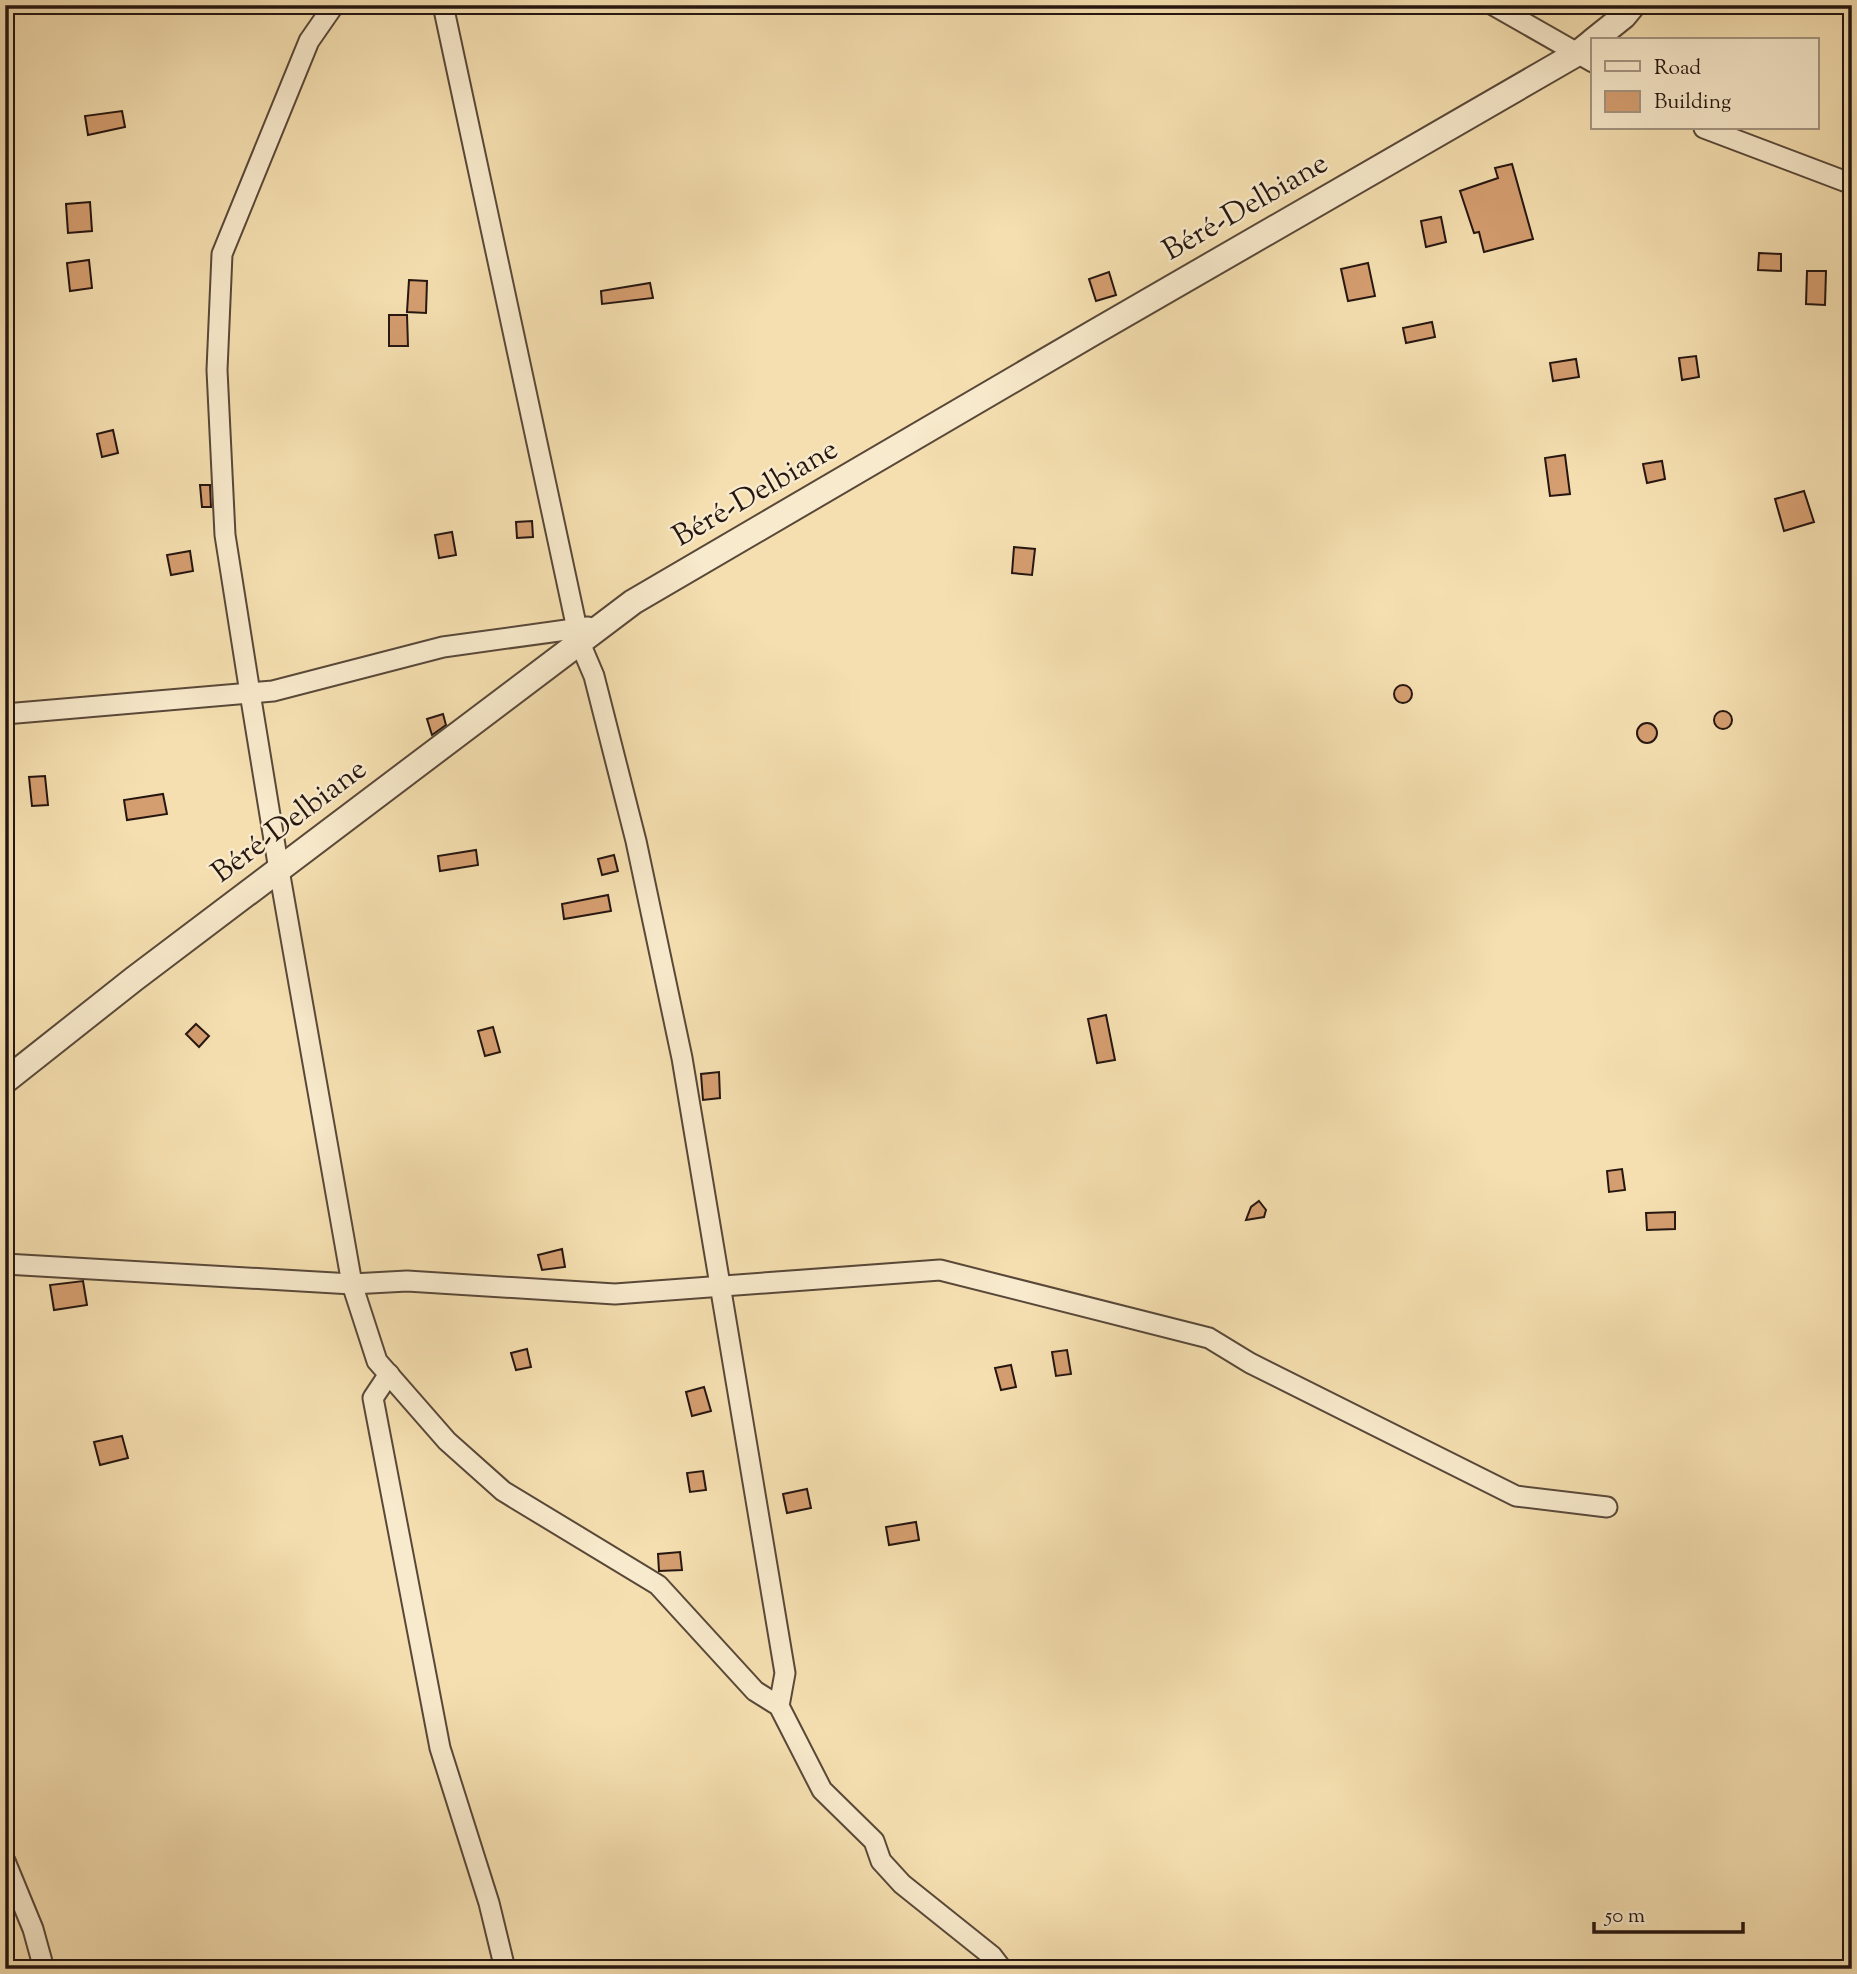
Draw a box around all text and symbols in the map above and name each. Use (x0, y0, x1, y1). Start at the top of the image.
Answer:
legend (1591, 38, 1818, 130)
text: Road (1654, 54, 1701, 84)
text: Building (1654, 88, 1731, 118)
street label: Béré-Delbiane (1155, 143, 1337, 273)
street label: Béré-Delbiane (665, 429, 847, 559)
street label: Béré-Delbiane (203, 749, 377, 895)
scale bar (1594, 1890, 1743, 1934)
text: 50 m (1604, 1902, 1645, 1932)

